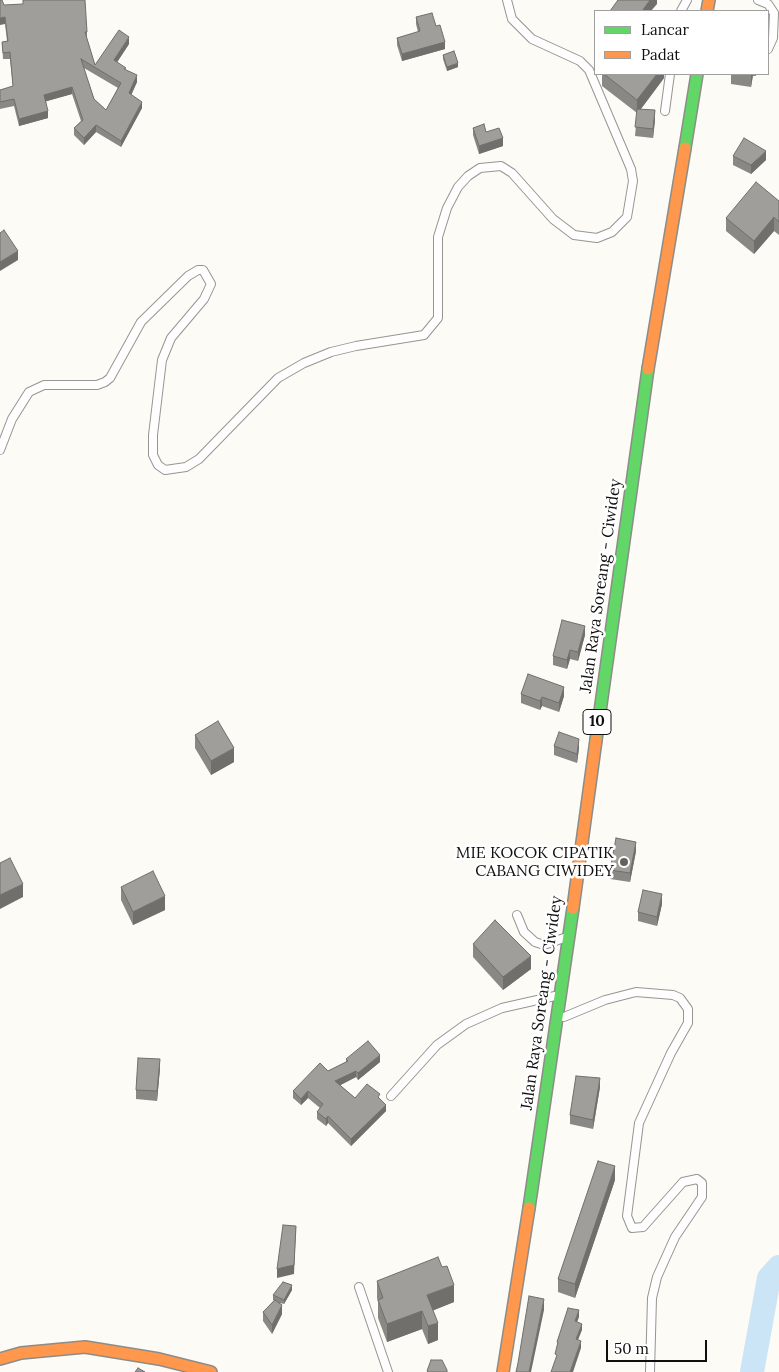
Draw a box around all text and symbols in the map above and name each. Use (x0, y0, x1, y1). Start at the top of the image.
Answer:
legend (594, 10, 769, 75)
text: Lancar (641, 20, 689, 39)
text: Padat (641, 45, 680, 64)
street label: Jalan Raya Soreang - Ciwidey (576, 478, 626, 694)
road number: 10 (583, 710, 611, 734)
place label: MIE KOCOK CIPATIK CABANG CIWIDEY (456, 843, 614, 881)
marker: MIE KOCOK CIPATIK CABANG CIWIDEY (618, 856, 630, 868)
street label: Jalan Raya Soreang - Ciwidey (517, 895, 567, 1111)
scale bar (609, 1330, 710, 1362)
text: 50 m (614, 1339, 649, 1358)

